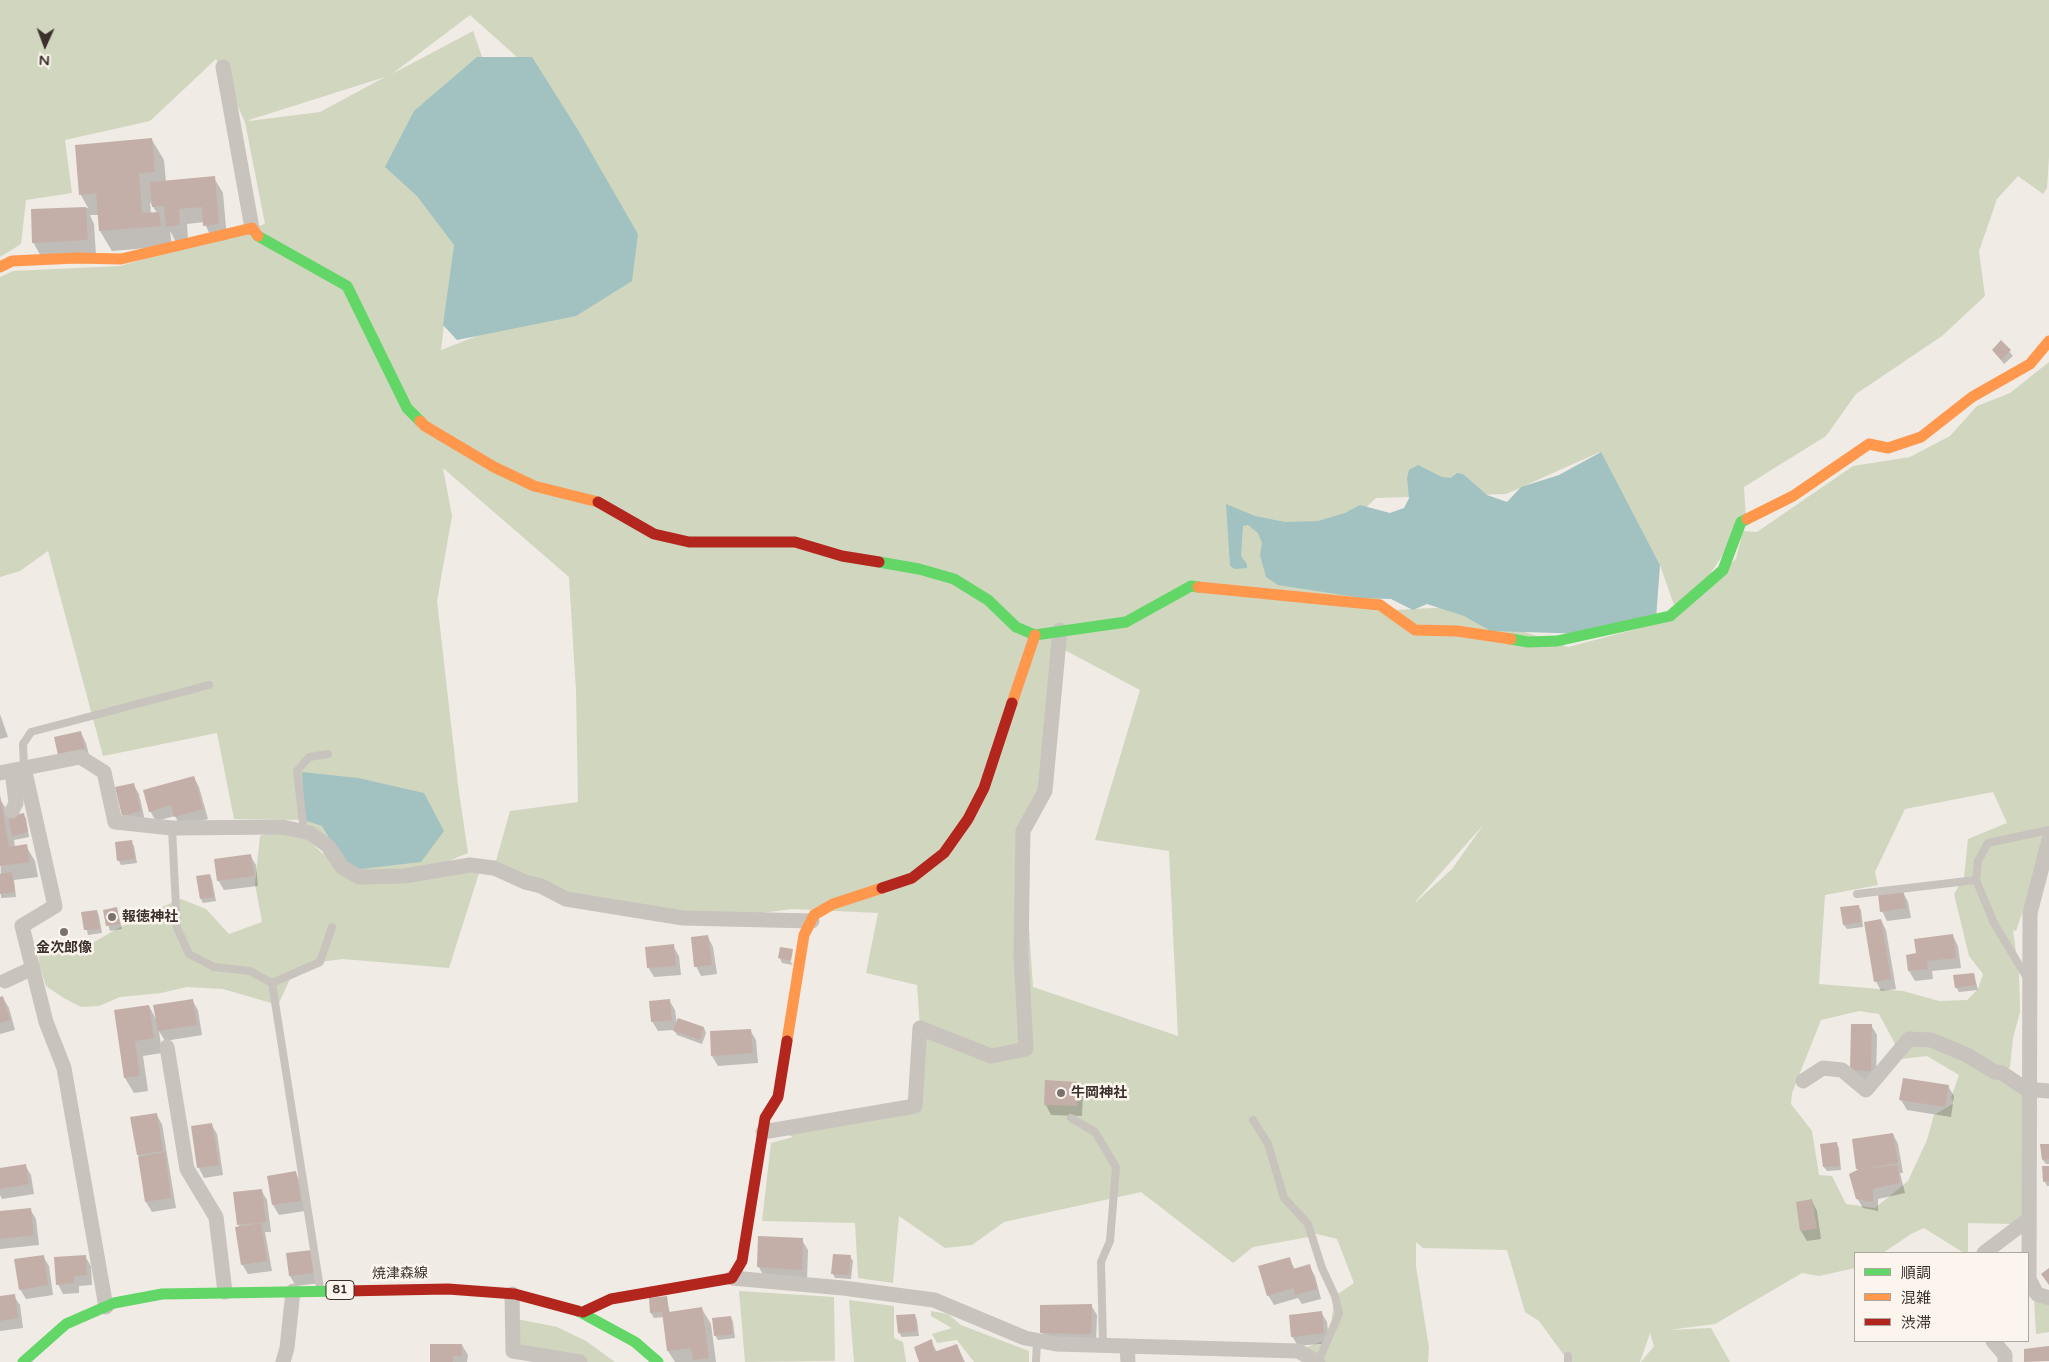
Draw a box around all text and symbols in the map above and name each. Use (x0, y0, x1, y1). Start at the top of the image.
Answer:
north arrow (20, 20, 70, 70)
text: N (39, 52, 50, 69)
place label: 報徳神社 (122, 909, 178, 925)
marker: 報徳神社 (106, 911, 118, 923)
marker: 金次郎像 (58, 926, 70, 938)
place label: 金次郎像 (36, 940, 92, 956)
place label: 牛岡神社 (1071, 1085, 1127, 1101)
marker: 牛岡神社 (1055, 1087, 1067, 1099)
legend (1854, 1252, 2029, 1342)
text: 順調 (1901, 1264, 1931, 1282)
street label: 焼津森線 (372, 1265, 428, 1283)
road number: 81 (326, 1280, 354, 1300)
text: 混雑 (1901, 1289, 1931, 1307)
text: 渋滞 (1901, 1314, 1931, 1332)

